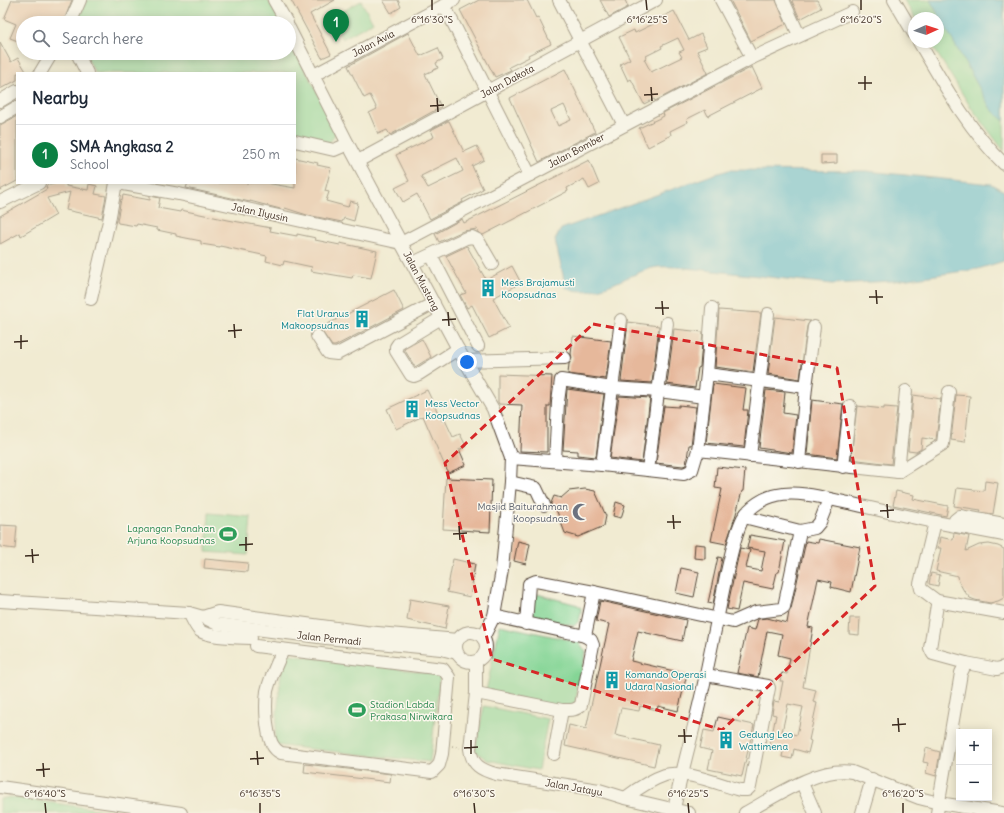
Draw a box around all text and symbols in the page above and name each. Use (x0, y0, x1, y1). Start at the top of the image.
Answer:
pin: 1 (323, 9, 349, 42)
north arrow (908, 12, 944, 48)
text: 6°16'30"S (411, 13, 453, 26)
text: 6°16'25"S (627, 13, 668, 26)
text: 6°16'20"S (840, 13, 882, 26)
search box (16, 16, 296, 60)
icon: search (30, 27, 52, 49)
street label: Jalan Avia (350, 27, 397, 60)
text: Search here (62, 29, 143, 48)
street label: Jalan Dakota (478, 62, 537, 101)
text: Nearby (32, 87, 88, 109)
street label: Jalan Bomber (545, 130, 607, 171)
text: SMA Angkasa 2 (70, 137, 174, 156)
text: 1 (42, 146, 48, 163)
text: 250 m (242, 146, 280, 163)
text: School (70, 156, 109, 173)
street label: Jalan Ilyusin (230, 200, 290, 225)
street label: Jalan Mustang (400, 249, 443, 313)
place label: Mess Brajamusti Koopsudnas (501, 276, 575, 301)
building icon: Mess Brajamusti Koopsudnas (478, 278, 498, 298)
place label: Flat Uranus Makoopsudnas (281, 307, 349, 332)
building icon: Flat Uranus Makoopsudnas (352, 309, 372, 329)
your location (457, 352, 477, 372)
place label: Mess Vector Koopsudnas (425, 397, 481, 422)
building icon: Mess Vector Koopsudnas (402, 399, 422, 419)
place label: Masjid Baiturahman Koopsudnas (478, 500, 568, 525)
mosque icon: Masjid Baiturahman Koopsudnas (571, 502, 591, 522)
place label: Lapangan Panahan Arjuna Koopsudnas (127, 522, 215, 547)
sports icon: Lapangan Panahan Arjuna Koopsudnas (218, 524, 238, 544)
street label: Jalan Permadi (296, 629, 362, 648)
place label: Komando Operasi Udara Nasional (625, 668, 706, 693)
building icon: Komando Operasi Udara Nasional (602, 670, 622, 690)
place label: Stadion Labda Prakasa Nirwikara (370, 698, 453, 723)
sports icon: Stadion Labda Prakasa Nirwikara (347, 700, 367, 720)
place label: Gedung Leo Wattimena (739, 728, 794, 753)
map controls (956, 729, 992, 801)
button: + (956, 729, 992, 765)
building icon: Gedung Leo Wattimena (716, 730, 736, 750)
button: − (956, 765, 992, 801)
street label: Jalan Jatayu (544, 776, 604, 799)
text: 6°16'40"S (24, 787, 66, 800)
text: 6°16'35"S (239, 787, 281, 800)
text: 6°16'30"S (453, 787, 495, 800)
text: 6°16'25"S (668, 787, 709, 800)
text: 6°16'20"S (882, 787, 924, 800)

